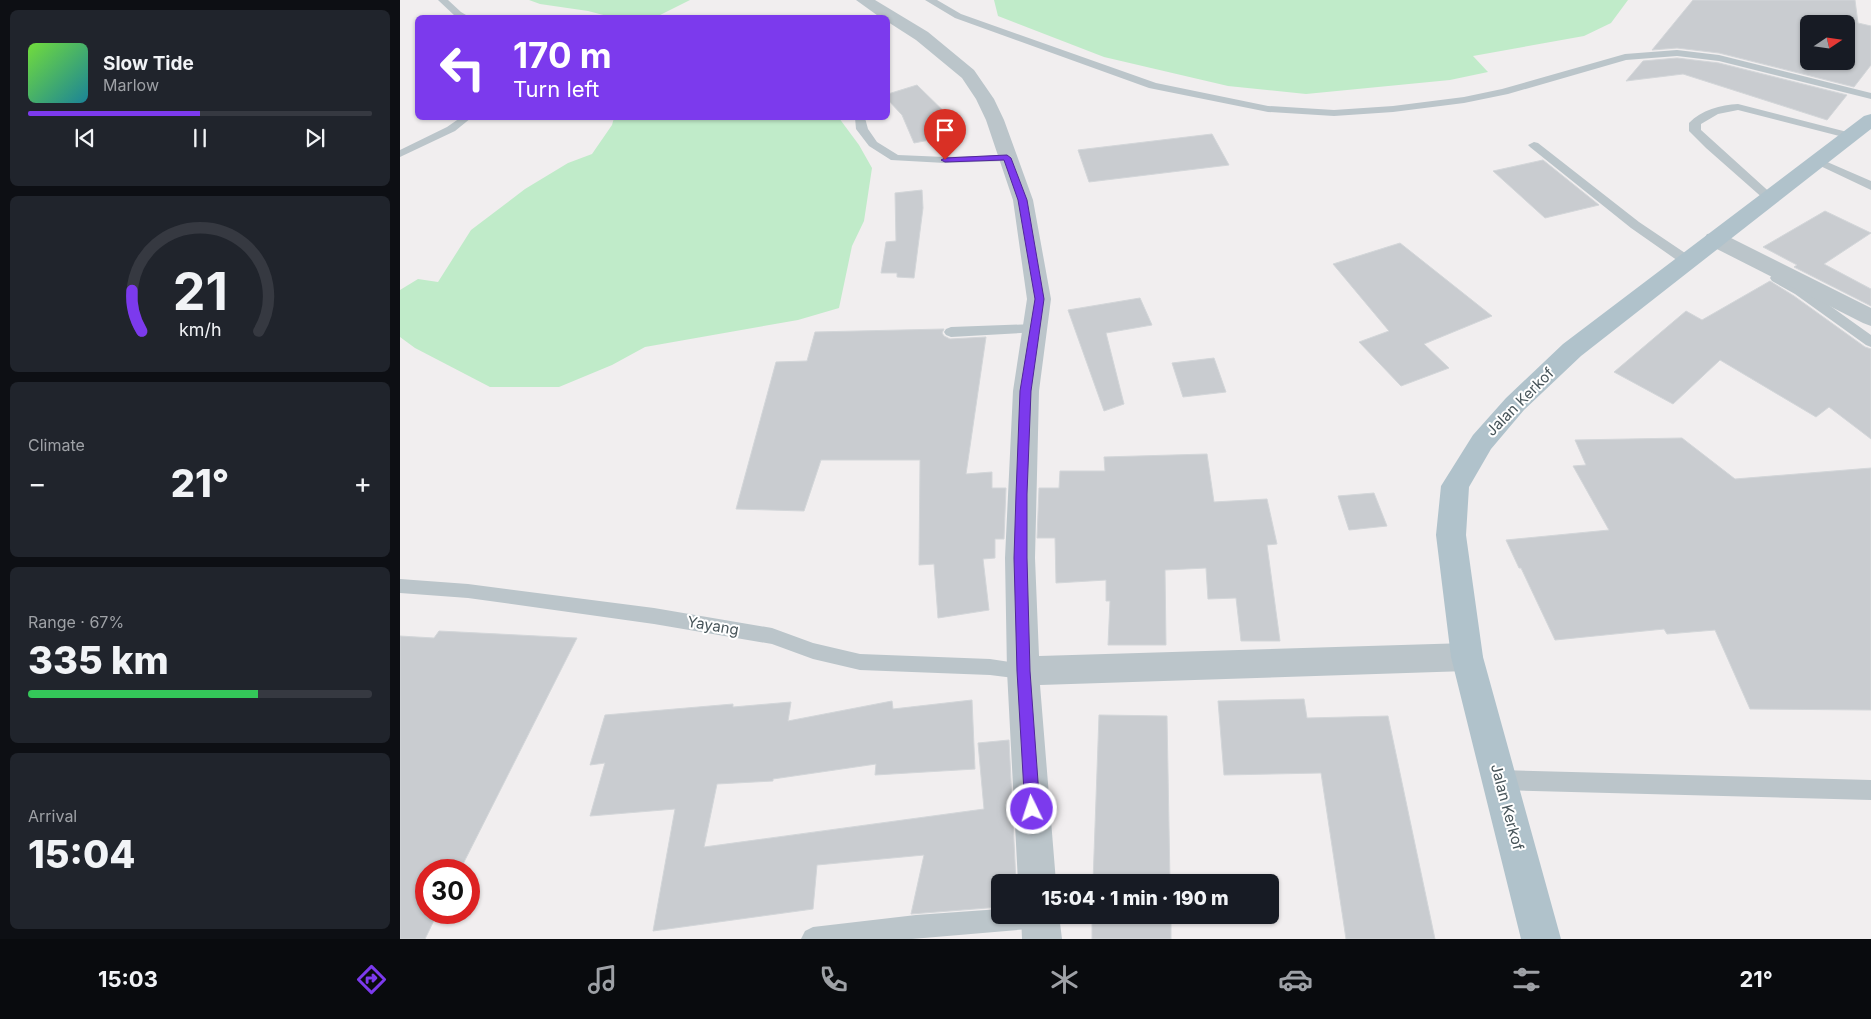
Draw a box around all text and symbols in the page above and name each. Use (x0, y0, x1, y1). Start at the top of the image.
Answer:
north arrow (1800, 15, 1855, 70)
map controls (1800, 15, 1855, 70)
text: 170 m (513, 34, 612, 76)
icon: left (430, 35, 495, 100)
text: Slow Tide (103, 52, 194, 75)
text: Marlow (103, 75, 159, 95)
text: Turn left (513, 76, 599, 102)
pin (924, 109, 966, 160)
icon: arrive (931, 116, 959, 144)
icon: previous (71, 124, 99, 152)
icon: pause (186, 124, 214, 152)
icon: next (301, 124, 329, 152)
text: 21 (172, 260, 228, 323)
text: km/h (179, 319, 221, 340)
street label: Jalan Kerkof (1482, 363, 1558, 440)
text: Climate (28, 435, 85, 455)
text: 21° (171, 460, 229, 506)
text: − (28, 466, 47, 500)
text: + (353, 466, 372, 500)
text: Range · 67% (28, 612, 124, 632)
street label: Yayang (686, 612, 740, 639)
text: 335 km (28, 637, 169, 683)
street label: Jalan Kerkof (1487, 762, 1528, 853)
position arrow (1005, 782, 1057, 834)
text: Arrival (28, 806, 77, 826)
text: 15:04 (28, 831, 135, 877)
speed limit sign: 30 (415, 859, 480, 924)
text: 15:04 · 1 min · 190 m (1041, 887, 1229, 910)
icon: directions (354, 962, 389, 997)
icon: music (585, 962, 620, 997)
icon: phone (816, 962, 851, 997)
icon: climate (1047, 962, 1082, 997)
icon: car (1278, 962, 1313, 997)
icon: filters (1509, 962, 1544, 997)
text: 15:03 (98, 966, 158, 992)
text: 21° (1739, 966, 1773, 992)

